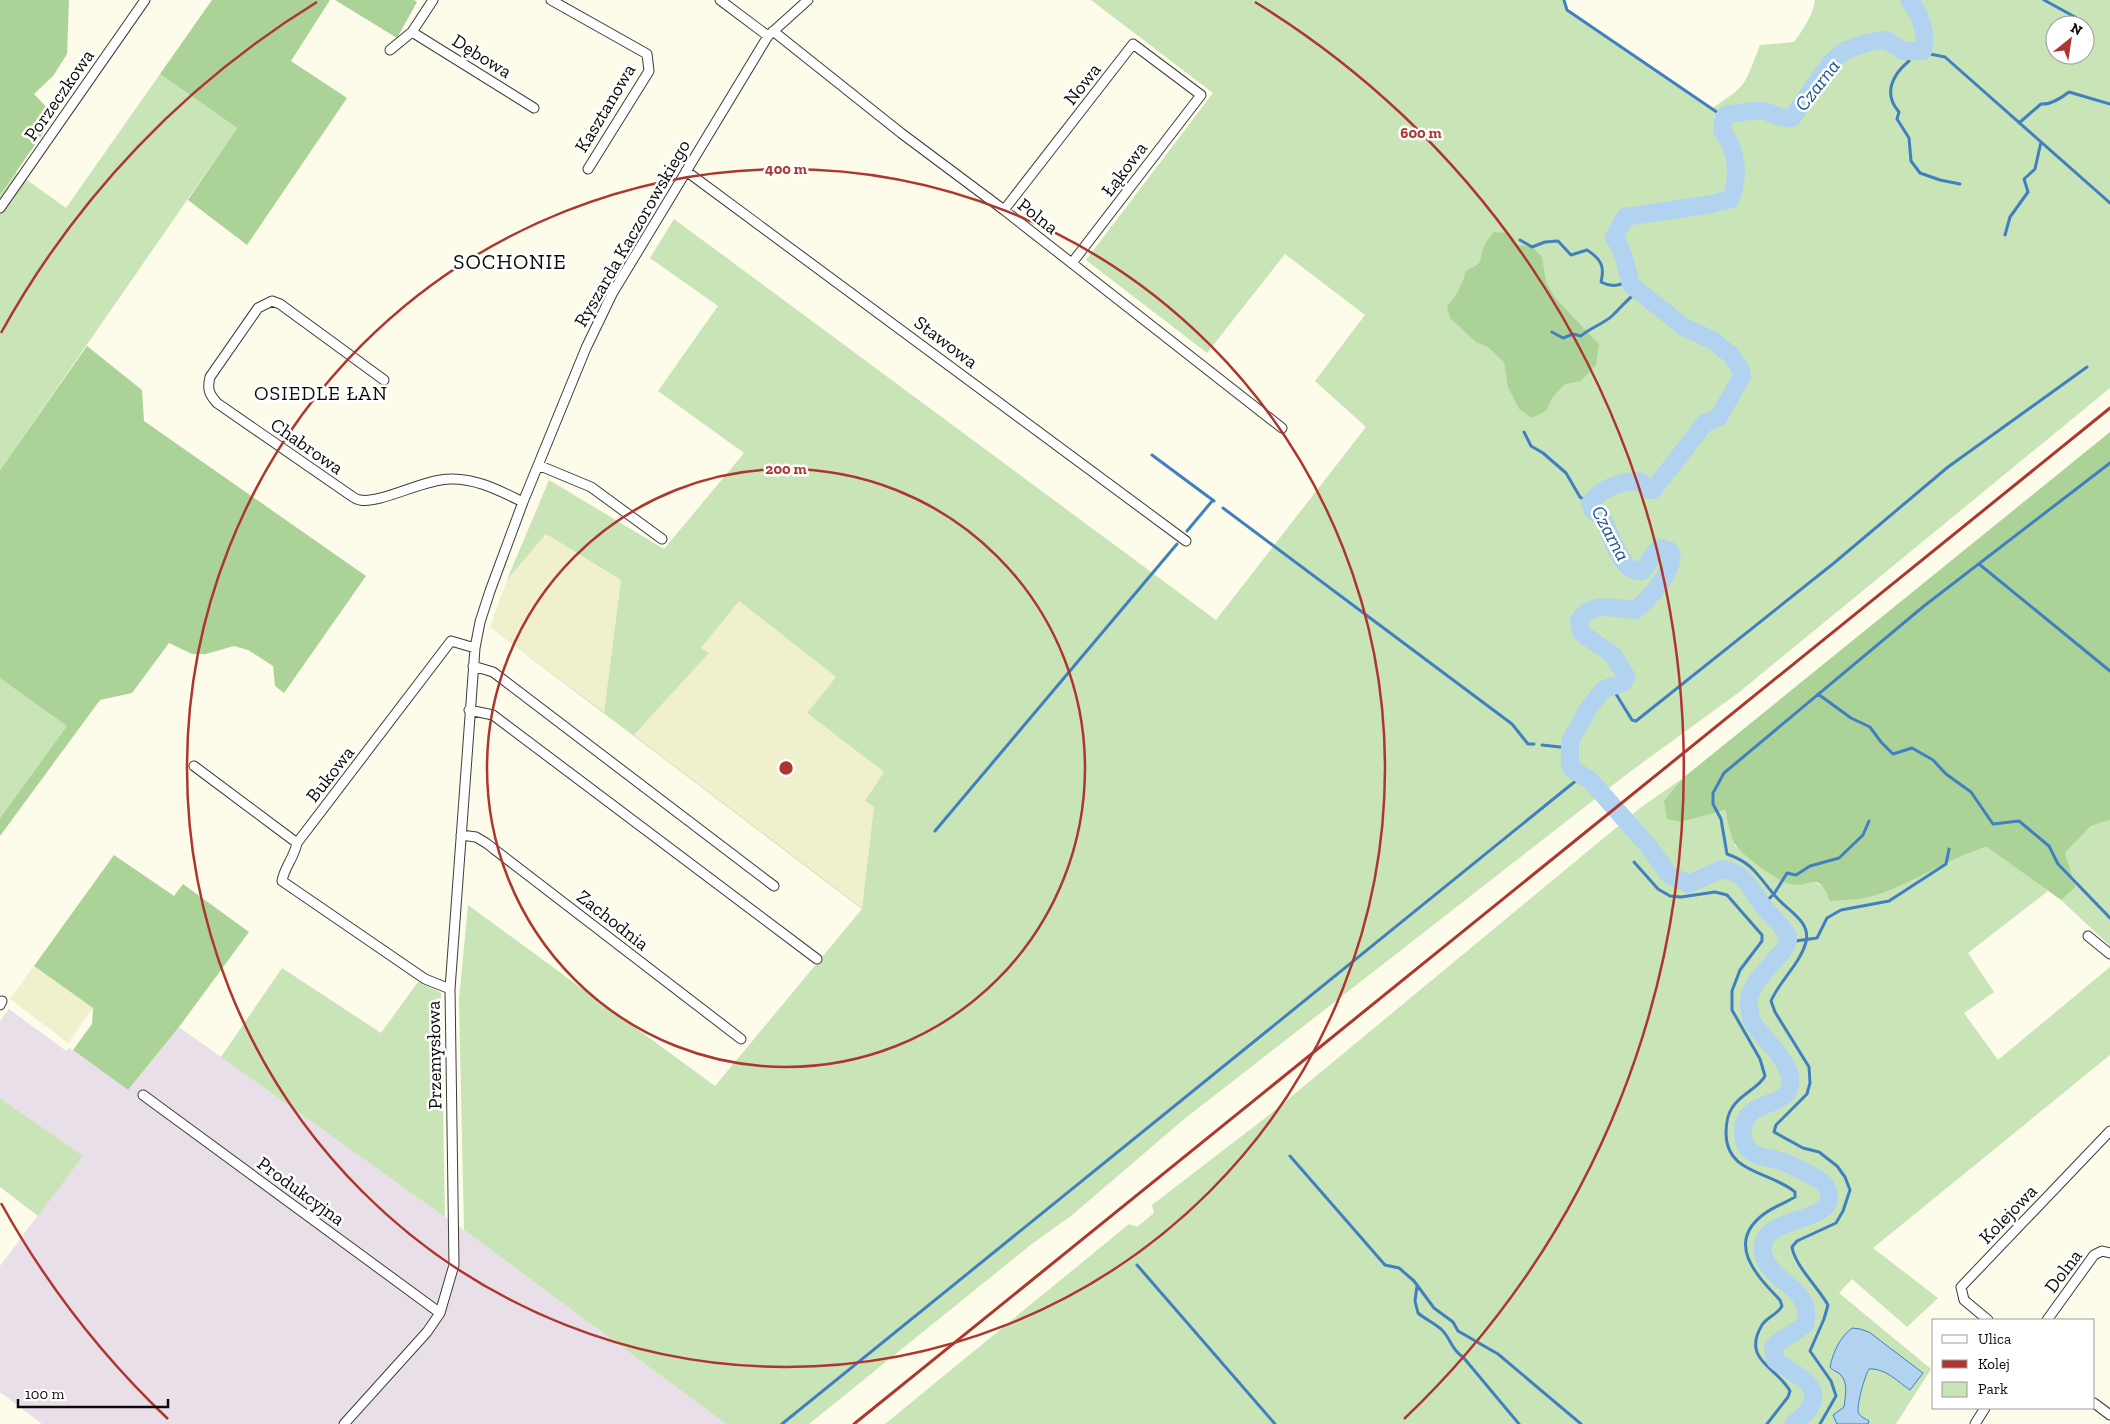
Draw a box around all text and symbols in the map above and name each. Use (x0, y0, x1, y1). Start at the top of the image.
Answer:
north arrow (2045, 15, 2095, 65)
text: N (2067, 19, 2085, 39)
street label: Dębowa (448, 29, 516, 83)
street label: Porzeczkowa (19, 45, 99, 145)
water label: Czarna (1789, 54, 1845, 116)
street label: Nowa (1058, 58, 1106, 110)
street label: Kasztanowa (570, 60, 640, 156)
text: 600 m (1400, 124, 1442, 142)
street label: Ryszarda Kaczorowskiego (569, 135, 695, 331)
street label: Łąkowa (1096, 137, 1152, 201)
text: 400 m (765, 160, 807, 178)
street label: Polna (1013, 193, 1063, 239)
district label: SOCHONIE (453, 249, 567, 274)
street label: Stawowa (910, 311, 982, 373)
district label: OSIEDLE ŁAN (254, 381, 388, 405)
street label: Chabrowa (266, 413, 348, 479)
text: 200 m (765, 460, 807, 478)
water label: Czarna (1587, 501, 1635, 565)
street label: Bukowa (301, 741, 359, 807)
centre of rings (777, 759, 795, 777)
street label: Zachodnia (572, 885, 654, 955)
street label: Przemysłowa (422, 1000, 446, 1110)
street label: Produkcyjna (253, 1152, 349, 1230)
street label: Kolejowa (1974, 1180, 2042, 1248)
street label: Dolna (2039, 1245, 2087, 1297)
legend (1932, 1319, 2095, 1409)
text: Ulica (1978, 1330, 2011, 1348)
text: Kolej (1978, 1355, 2010, 1373)
scale bar (18, 1376, 168, 1408)
text: Park (1978, 1380, 2008, 1398)
text: 100 m (25, 1385, 64, 1403)

